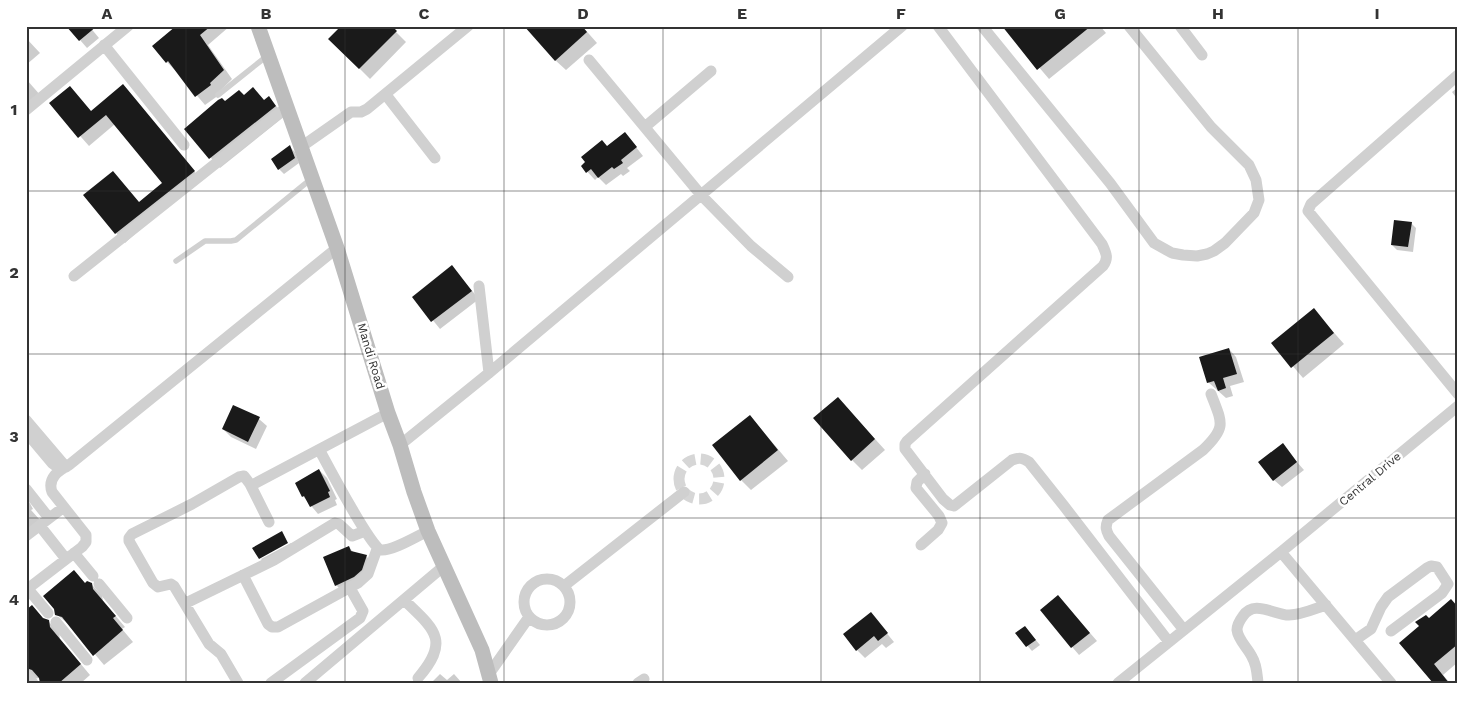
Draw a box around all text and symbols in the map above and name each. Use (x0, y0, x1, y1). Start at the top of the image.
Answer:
text: A (102, 4, 113, 23)
text: B (261, 4, 272, 23)
text: C (419, 4, 430, 23)
text: D (577, 4, 589, 23)
text: E (737, 4, 747, 23)
text: F (896, 4, 906, 23)
text: G (1054, 4, 1066, 23)
text: H (1212, 4, 1224, 23)
text: I (1374, 4, 1380, 23)
text: 1 (11, 100, 17, 119)
text: 2 (9, 263, 19, 282)
street label: Mandi Road (354, 321, 388, 391)
text: 3 (9, 427, 19, 446)
street label: Central Drive (1336, 449, 1404, 509)
text: 4 (9, 590, 19, 609)

